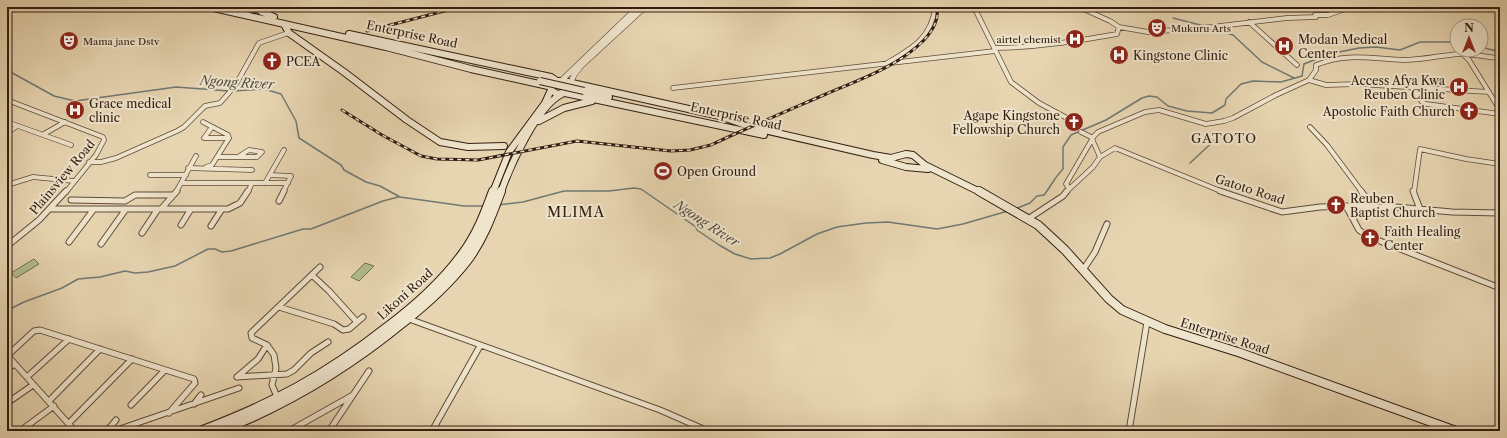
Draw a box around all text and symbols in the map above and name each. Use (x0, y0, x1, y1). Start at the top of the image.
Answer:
street label: Enterprise Road (365, 17, 460, 51)
theatre icon: Mukuru Arts (1146, 17, 1168, 39)
north arrow (1449, 18, 1489, 58)
text: N (1464, 21, 1474, 35)
place label: Mukuru Arts (1171, 22, 1231, 35)
hospital icon: airtel chemist (1064, 28, 1086, 50)
theatre icon: Mama jane Dstv (58, 30, 80, 52)
place label: Modan Medical Center (1298, 32, 1388, 61)
place label: airtel chemist (996, 33, 1061, 46)
place label: Mama jane Dstv (83, 35, 160, 48)
hospital icon: Modan Medical Center (1273, 35, 1295, 57)
hospital icon: Kingstone Clinic (1108, 44, 1130, 66)
place label: Kingstone Clinic (1133, 48, 1228, 63)
church icon: PCEA (261, 50, 283, 72)
place label: PCEA (286, 54, 321, 69)
water label: Ngong River (198, 72, 276, 92)
place label: Access Afya Kwa Reuben Clinic (1350, 73, 1446, 102)
hospital icon: Access Afya Kwa Reuben Clinic (1448, 76, 1470, 98)
place label: Grace medical clinic (89, 96, 172, 125)
hospital icon: Grace medical clinic (64, 99, 86, 121)
street label: Enterprise Road (689, 99, 784, 133)
church icon: Apostolic Faith Church (1458, 100, 1480, 122)
place label: Apostolic Faith Church (1322, 104, 1455, 119)
place label: Agape Kingstone Fellowship Church (952, 108, 1060, 137)
church icon: Agape Kingstone Fellowship Church (1063, 111, 1085, 133)
district label: GATOTO (1191, 130, 1257, 146)
street label: Plainsview Road (26, 136, 98, 218)
sports icon: Open Ground (652, 160, 674, 182)
place label: Open Ground (677, 164, 757, 179)
street label: Gatoto Road (1213, 171, 1287, 207)
place label: Reuben Baptist Church (1350, 191, 1436, 220)
church icon: Reuben Baptist Church (1325, 194, 1347, 216)
water label: Ngong River (671, 195, 743, 251)
district label: MLIMA (547, 203, 605, 221)
place label: Faith Healing Center (1384, 224, 1461, 253)
church icon: Faith Healing Center (1359, 227, 1381, 249)
street label: Likoni Road (374, 265, 436, 323)
street label: Enterprise Road (1179, 315, 1272, 358)

